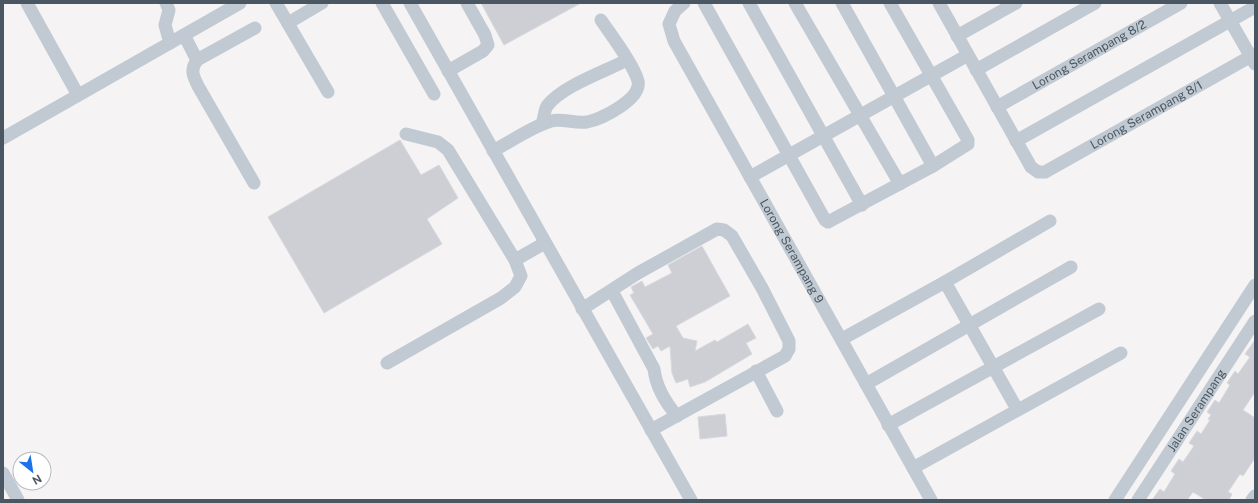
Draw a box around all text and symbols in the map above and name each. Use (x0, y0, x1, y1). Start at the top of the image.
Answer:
street label: Lorong Serampang 8/2 (1030, 17, 1149, 93)
street label: Lorong Serampang 8/1 (1088, 78, 1205, 152)
street label: Lorong Serampang 9 (757, 197, 826, 306)
street label: Jalan Serampang (1164, 366, 1229, 454)
north arrow (12, 451, 52, 491)
text: N (30, 472, 44, 487)

